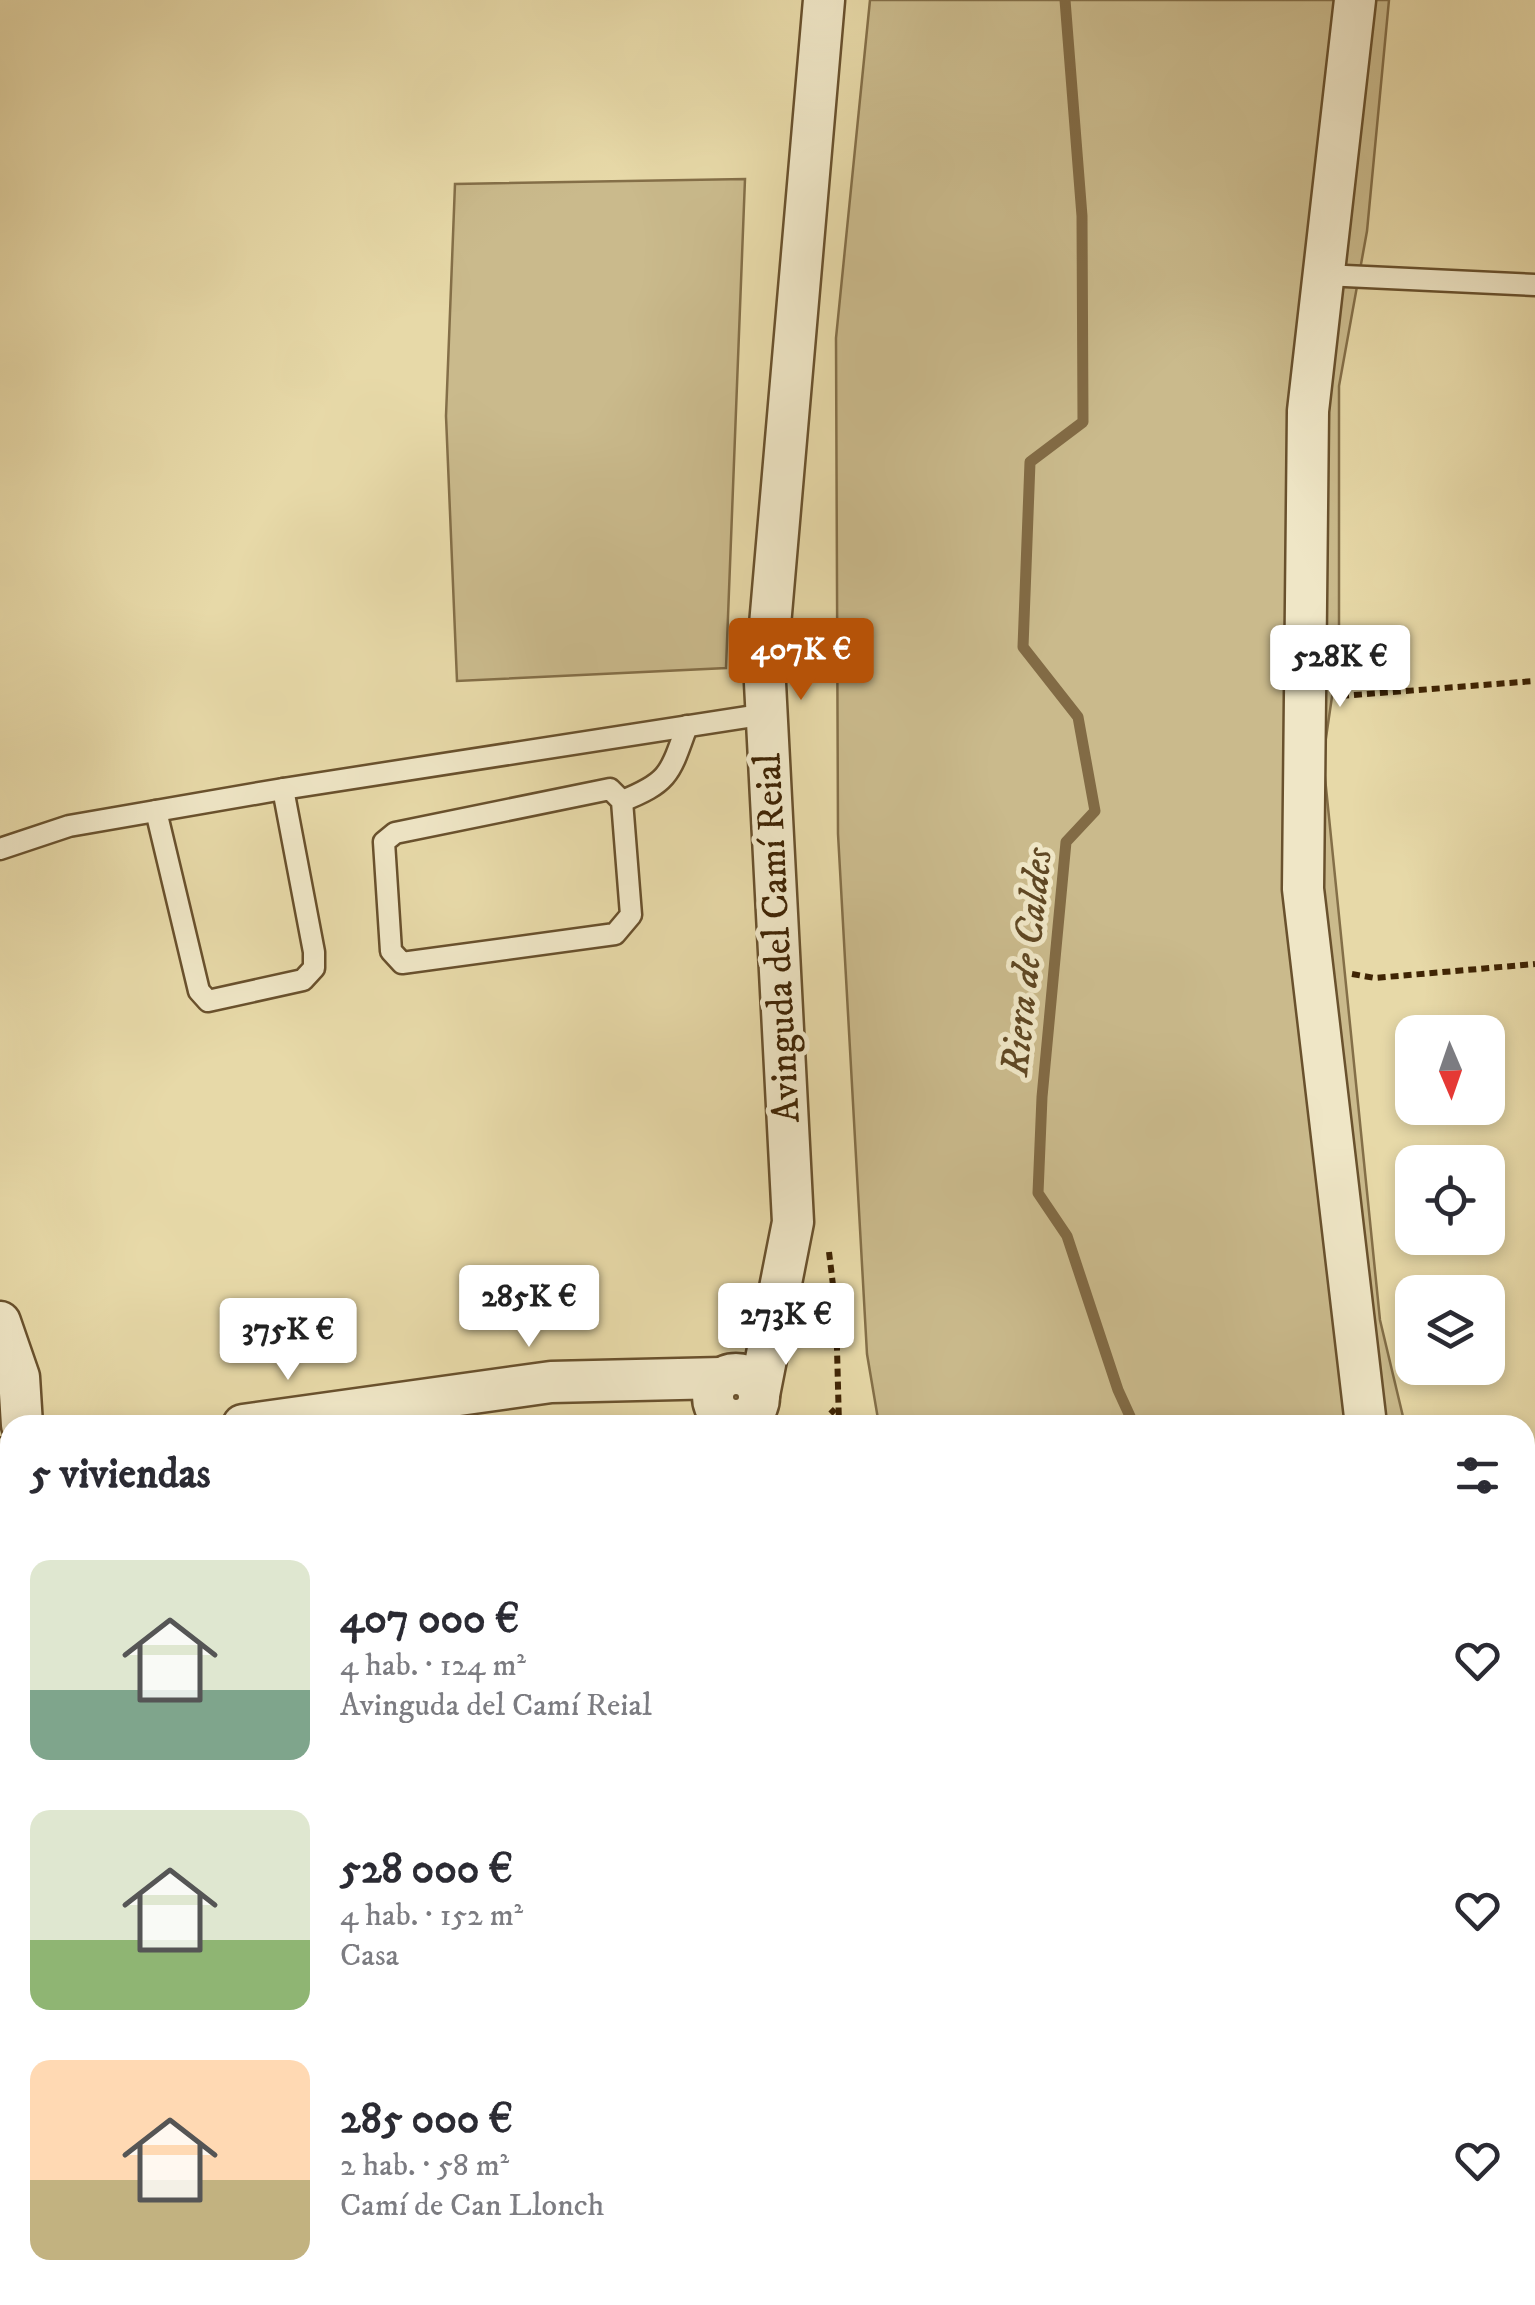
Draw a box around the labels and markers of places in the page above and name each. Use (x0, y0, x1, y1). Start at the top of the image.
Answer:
pin: 407K € (720, 618, 882, 703)
pin: 528K € (1259, 625, 1421, 710)
pin: 285K € (448, 1265, 610, 1350)
pin: 273K € (705, 1283, 867, 1368)
pin: 375K € (207, 1298, 369, 1383)

